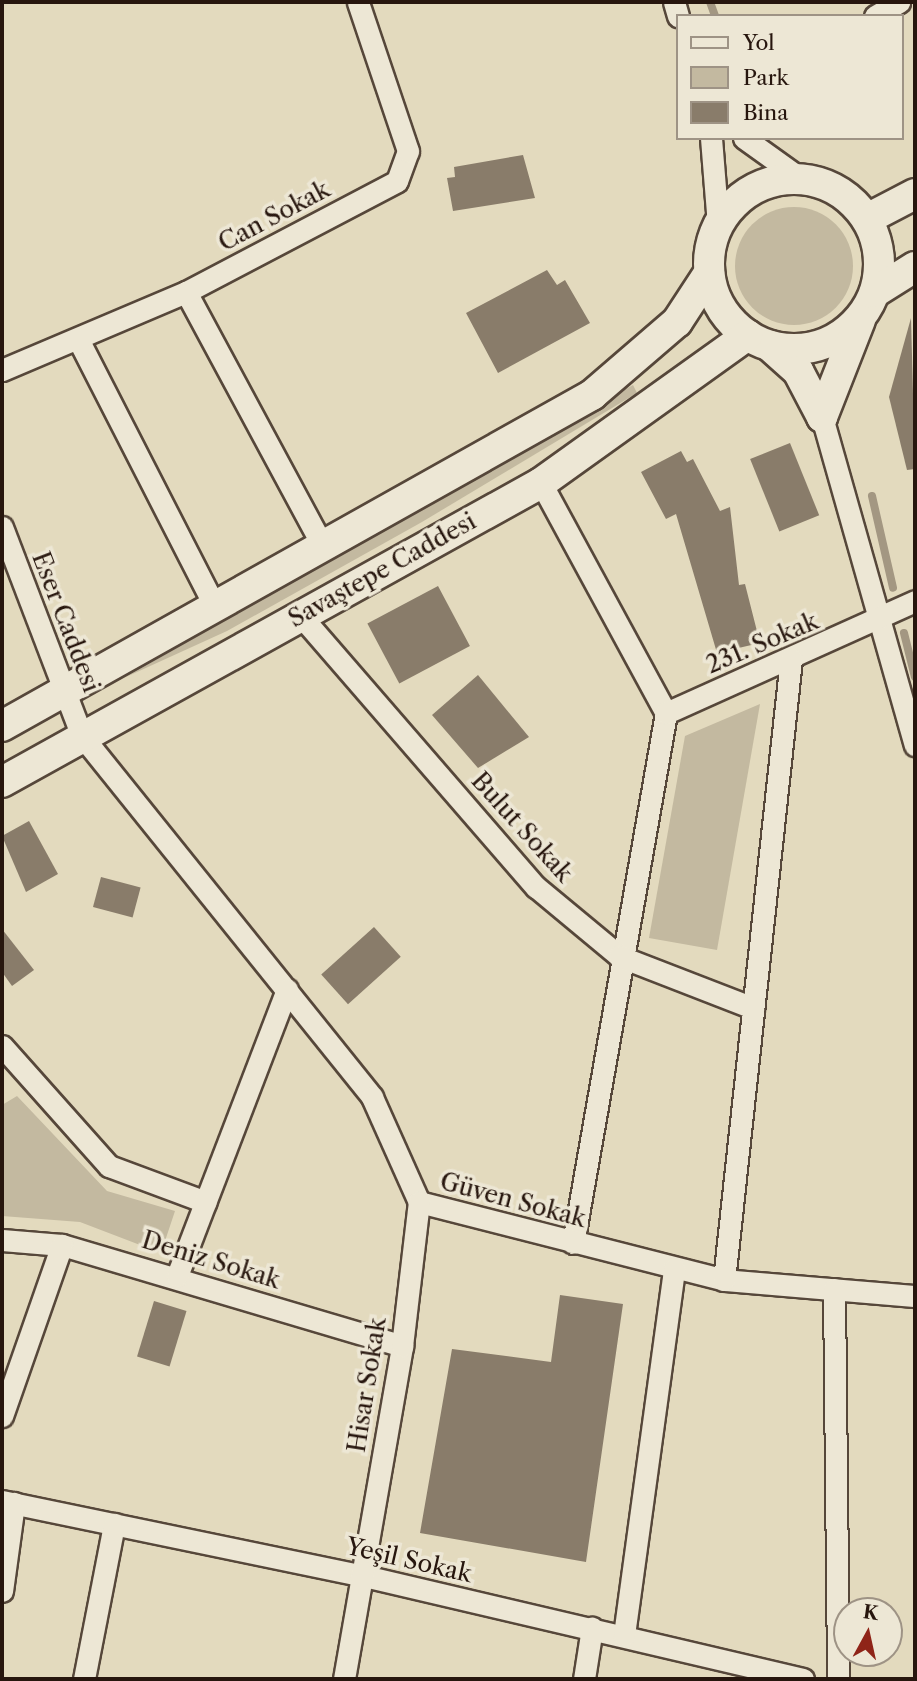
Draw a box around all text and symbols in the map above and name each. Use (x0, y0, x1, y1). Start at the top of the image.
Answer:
legend (676, 14, 903, 140)
text: Yol (743, 30, 775, 55)
text: Park (743, 65, 789, 90)
text: Bina (743, 100, 788, 125)
street label: Can Sokak (214, 175, 334, 257)
street label: Savaştepe Caddesi (283, 507, 481, 633)
street label: Eser Caddesi (26, 548, 106, 696)
street label: 231. Sokak (702, 607, 822, 679)
street label: Bulut Sokak (465, 766, 579, 888)
street label: Güven Sokak (437, 1167, 589, 1233)
street label: Deniz Sokak (138, 1225, 284, 1295)
street label: Hisar Sokak (342, 1315, 392, 1455)
street label: Yeşil Sokak (343, 1532, 475, 1588)
north arrow (833, 1597, 903, 1667)
text: K (862, 1600, 880, 1625)

